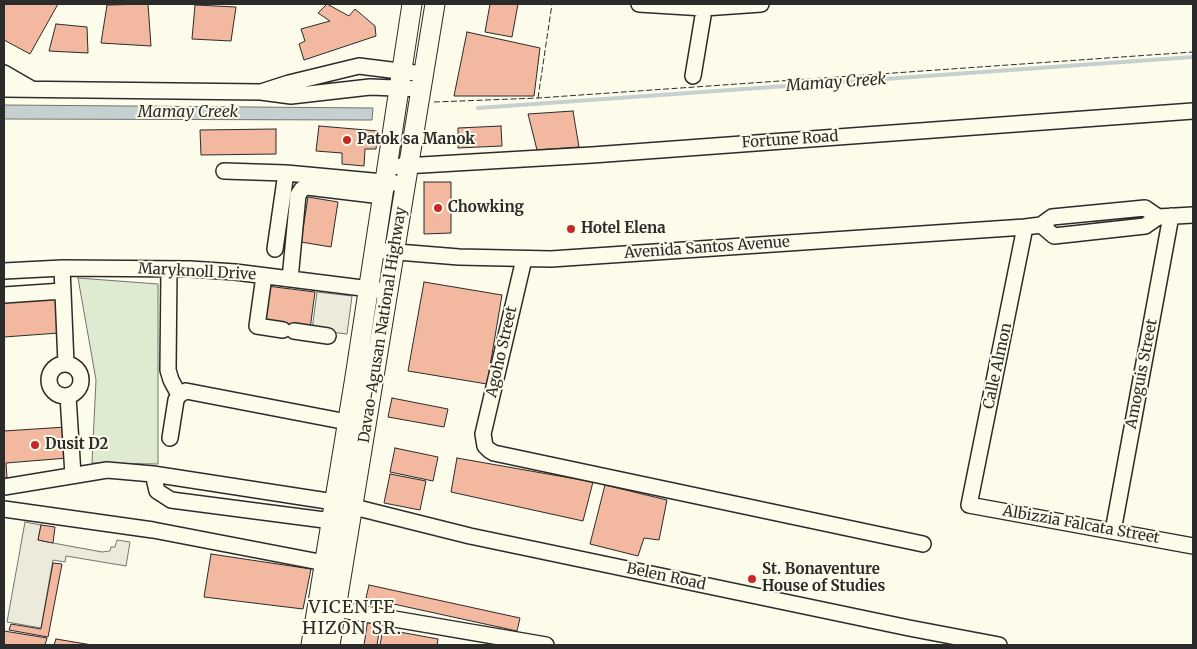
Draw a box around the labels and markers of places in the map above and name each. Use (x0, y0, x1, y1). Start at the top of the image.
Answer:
place label: Patok sa Manok (357, 131, 475, 149)
marker: Patok sa Manok (341, 134, 353, 146)
place label: Chowking (448, 199, 524, 217)
marker: Chowking (432, 202, 444, 214)
place label: Hotel Elena (581, 220, 666, 238)
marker: Hotel Elena (565, 223, 577, 235)
place label: Dusit D2 (45, 436, 108, 454)
marker: Dusit D2 (29, 439, 41, 451)
place label: St. Bonaventure House of Studies (762, 561, 885, 596)
marker: St. Bonaventure House of Studies (746, 573, 758, 585)

